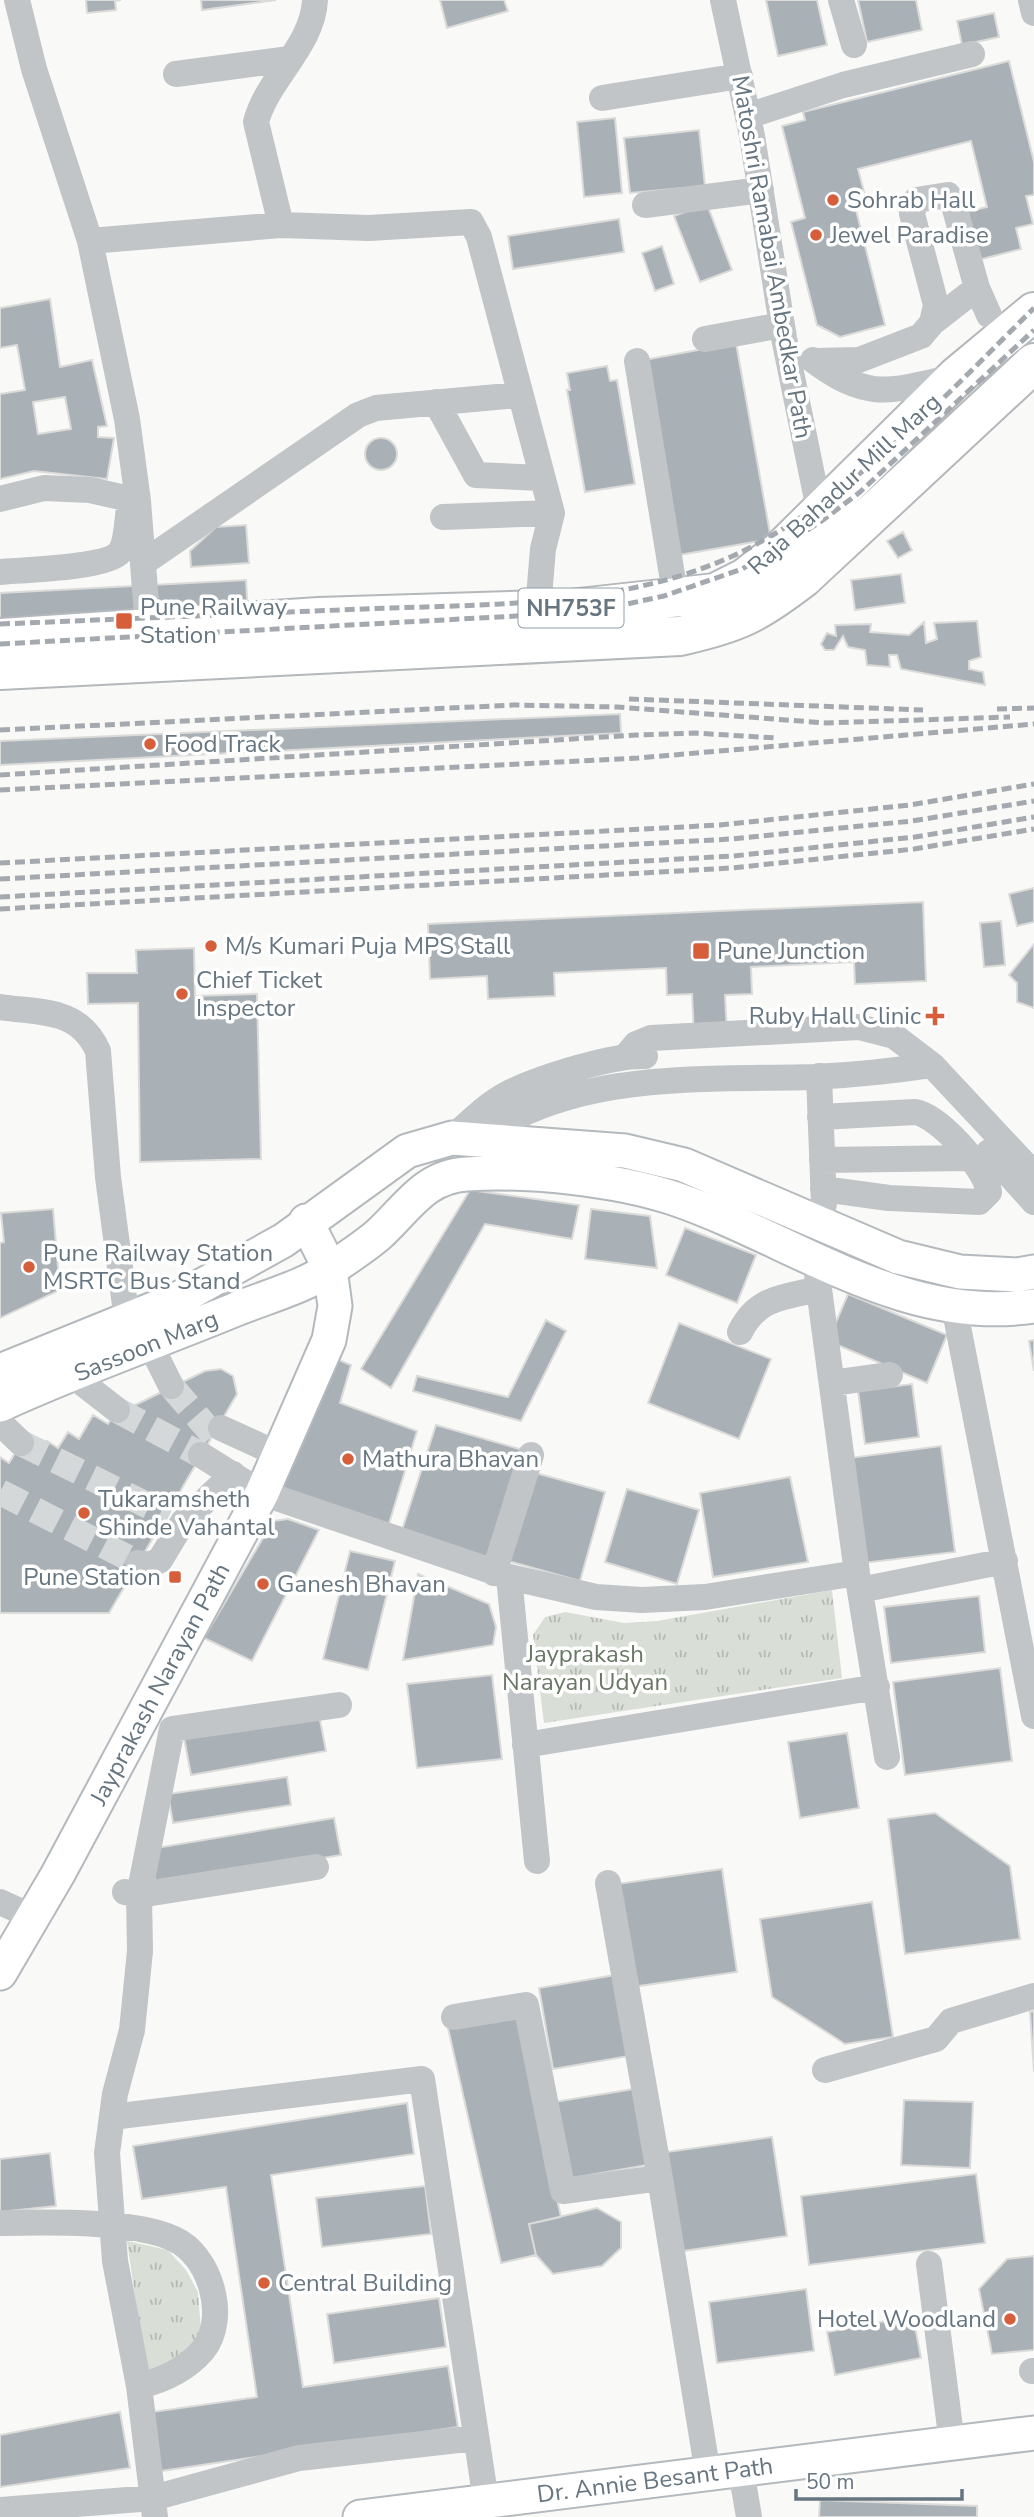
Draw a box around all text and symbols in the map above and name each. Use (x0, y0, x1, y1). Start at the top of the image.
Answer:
street label: Matoshri Ramabai Ambedkar Path (724, 73, 820, 441)
place label: Sohrab Hall (847, 184, 975, 216)
marker: Sohrab Hall (825, 192, 841, 208)
place label: Jewel Paradise (829, 219, 989, 251)
marker: Jewel Paradise (808, 227, 824, 243)
street label: Raja Bahadur Mill Marg (741, 386, 947, 582)
road number: NH753F (518, 588, 624, 628)
place label: Pune Railway Station (140, 591, 288, 651)
marker: Pune Railway Station (114, 611, 134, 631)
place label: Food Track (164, 728, 281, 760)
marker: Food Track (142, 736, 158, 752)
place label: M/s Kumari Puja MPS Stall (225, 930, 510, 962)
place label: Pune Junction (717, 935, 865, 967)
marker: M/s Kumari Puja MPS Stall (203, 938, 219, 954)
marker: Pune Junction (691, 941, 711, 961)
place label: Chief Ticket Inspector (196, 964, 323, 1024)
marker: Chief Ticket Inspector (174, 986, 190, 1002)
place label: Ruby Hall Clinic (749, 1000, 921, 1032)
marker: Ruby Hall Clinic (927, 1008, 943, 1024)
place label: Pune Railway Station MSRTC Bus Stand (43, 1237, 273, 1297)
marker: Pune Railway Station MSRTC Bus Stand (21, 1259, 37, 1275)
street label: Sassoon Marg (69, 1303, 223, 1389)
place label: Mathura Bhavan (362, 1443, 539, 1475)
marker: Mathura Bhavan (340, 1451, 356, 1467)
place label: Tukaramsheth Shinde Vahantal (98, 1483, 275, 1543)
marker: Tukaramsheth Shinde Vahantal (76, 1505, 92, 1521)
street label: Jayprakash Narayan Path (82, 1558, 237, 1811)
place label: Pune Station (23, 1561, 161, 1593)
place label: Ganesh Bhavan (277, 1568, 446, 1600)
marker: Pune Station (167, 1569, 183, 1585)
marker: Ganesh Bhavan (255, 1576, 271, 1592)
park label: Jayprakash Narayan Udyan (502, 1638, 668, 1698)
place label: Central Building (278, 2267, 452, 2299)
marker: Central Building (256, 2275, 272, 2291)
place label: Hotel Woodland (817, 2303, 996, 2335)
marker: Hotel Woodland (1002, 2311, 1018, 2327)
street label: Dr. Annie Besant Path (535, 2450, 775, 2510)
scale bar (796, 2458, 962, 2502)
text: 50 m (806, 2468, 855, 2496)

